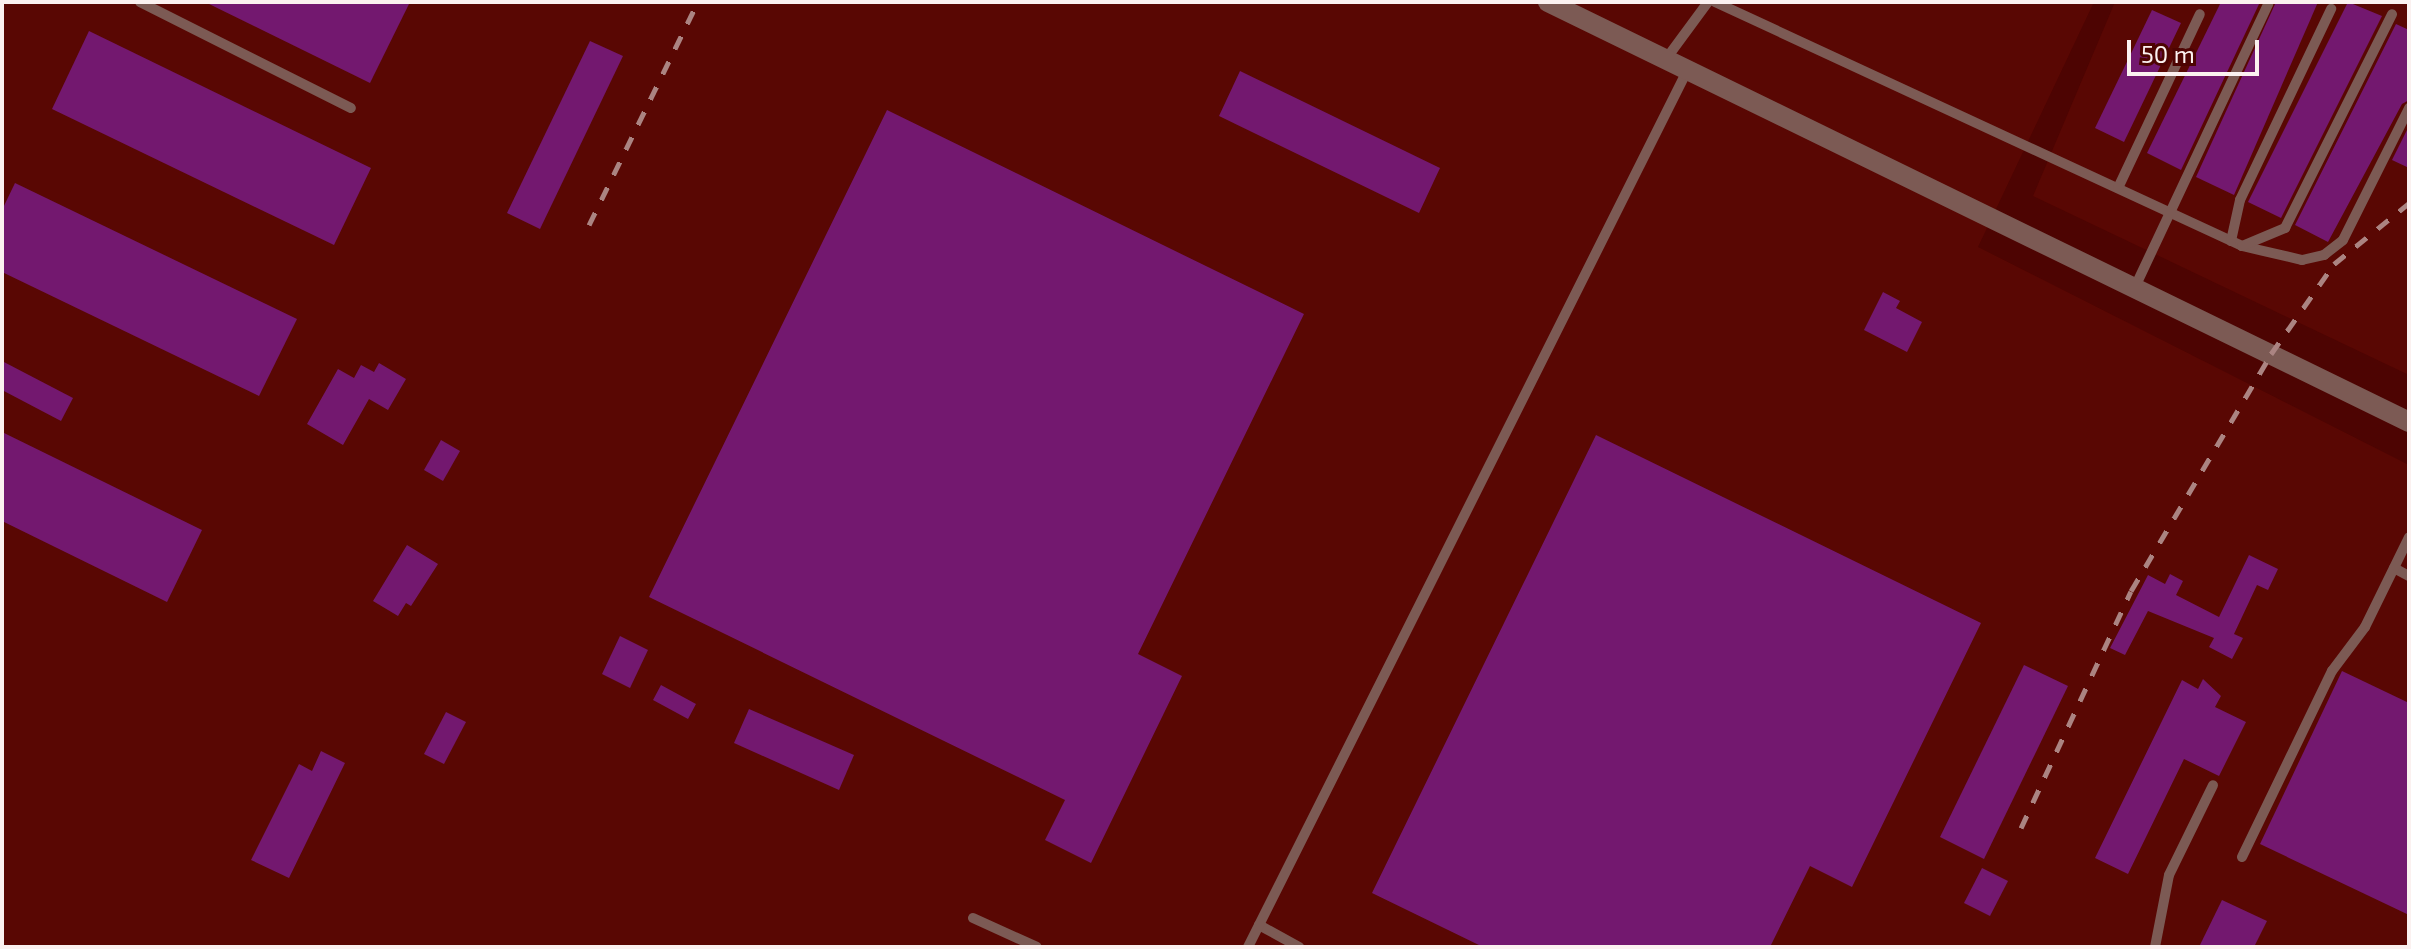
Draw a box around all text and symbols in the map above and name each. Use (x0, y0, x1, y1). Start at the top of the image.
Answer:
scale bar (2131, 24, 2263, 74)
text: 50 m (2141, 39, 2195, 68)

